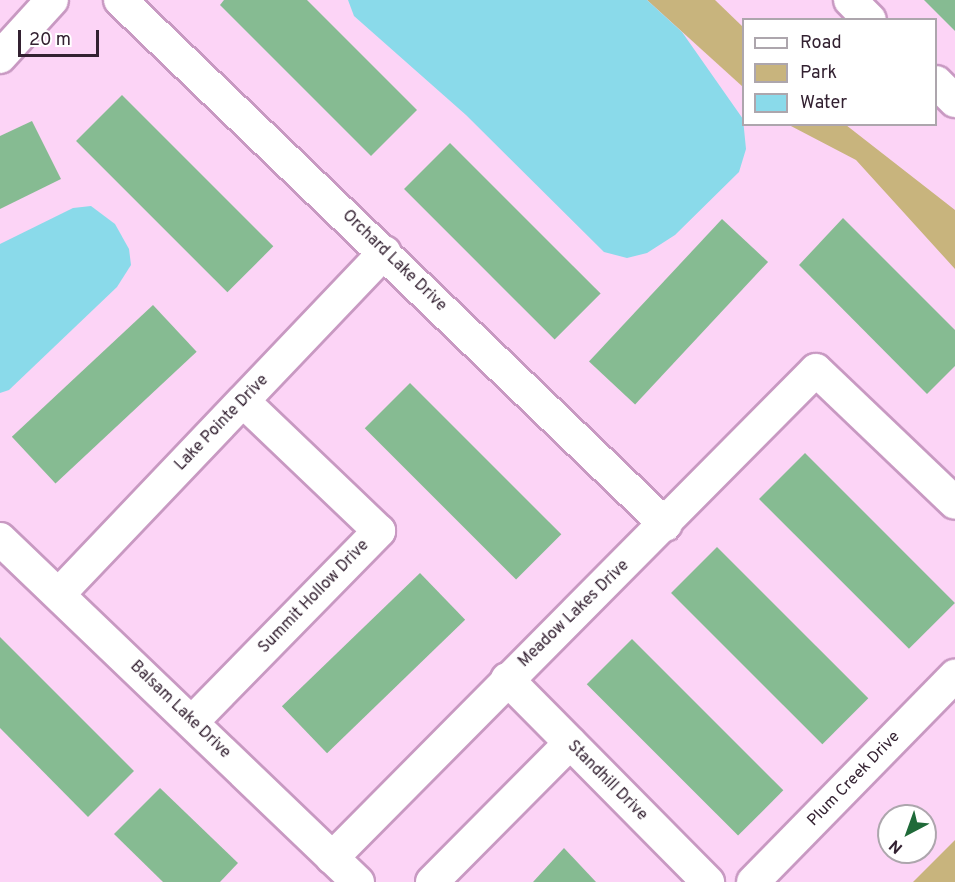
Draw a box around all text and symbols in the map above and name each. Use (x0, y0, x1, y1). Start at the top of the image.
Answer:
scale bar (21, 18, 102, 56)
legend (742, 18, 937, 126)
text: 20 m (29, 29, 71, 52)
text: Road (800, 32, 842, 55)
text: Park (800, 62, 837, 85)
text: Water (800, 92, 847, 115)
street label: Orchard Lake Drive (338, 206, 450, 316)
street label: Lake Pointe Drive (171, 371, 273, 475)
street label: Summit Hollow Drive (255, 536, 373, 658)
street label: Meadow Lakes Drive (515, 556, 633, 672)
street label: Balsam Lake Drive (126, 657, 234, 763)
street label: Plum Creek Drive (804, 728, 904, 830)
street label: Standhill Drive (563, 737, 651, 825)
north arrow (877, 804, 937, 864)
text: N (886, 835, 907, 857)

